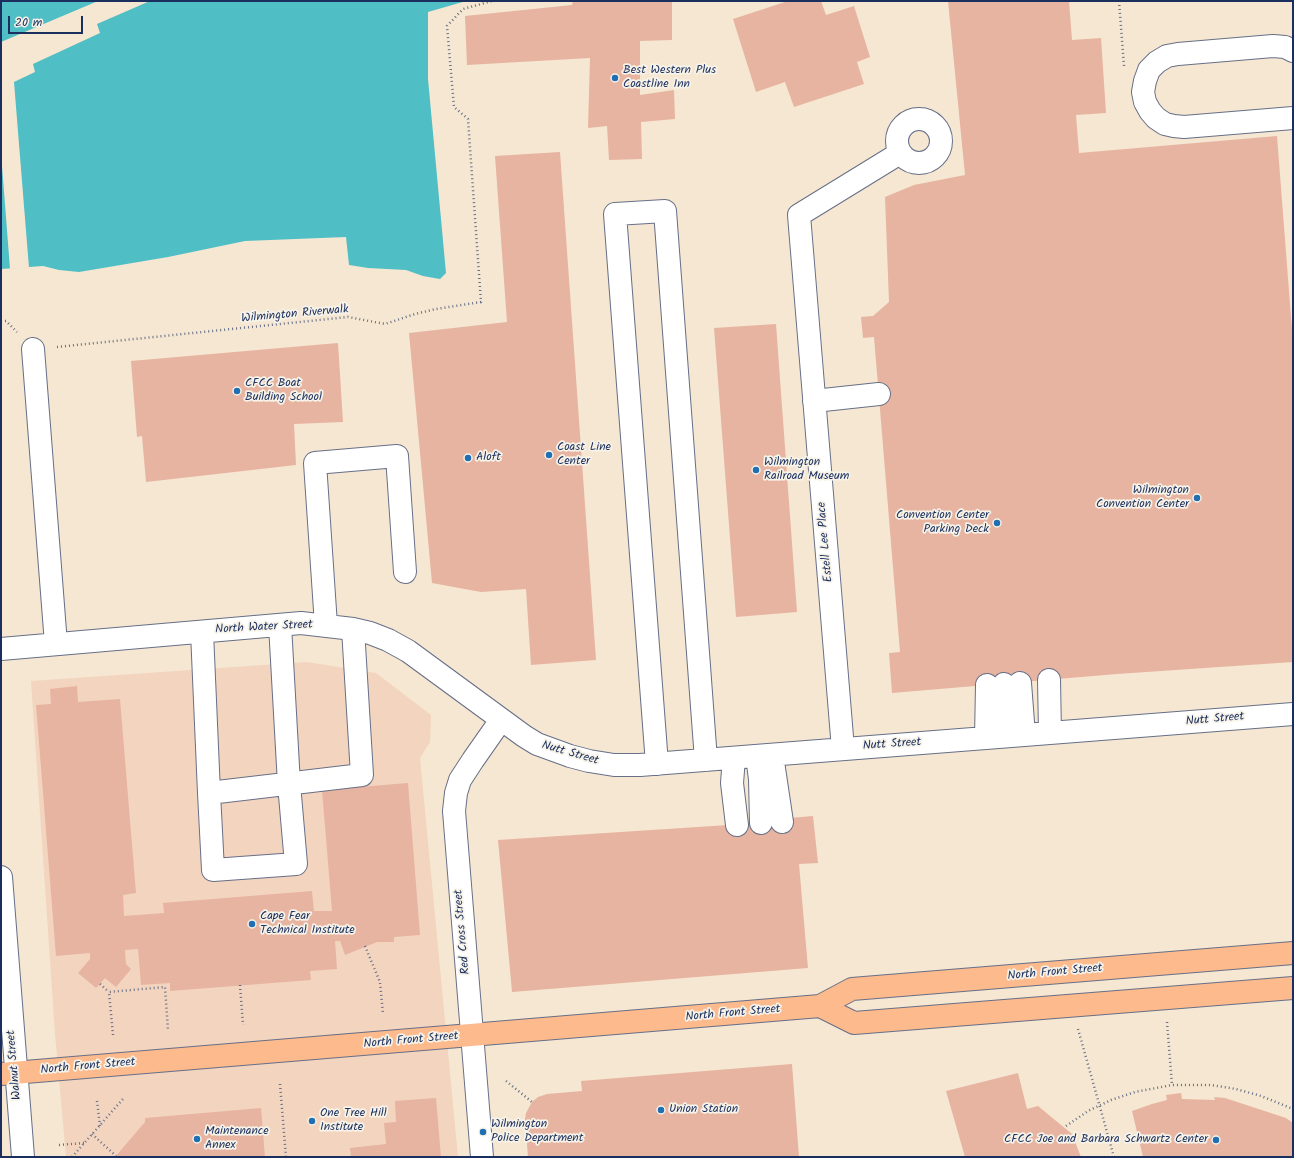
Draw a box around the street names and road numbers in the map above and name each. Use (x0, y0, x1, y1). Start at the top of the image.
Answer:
street label: Wilmington Riverwalk (241, 303, 349, 327)
street label: Estell Lee Place (815, 501, 837, 583)
street label: North Water Street (215, 618, 313, 638)
street label: Nutt Street (1185, 710, 1245, 730)
street label: Nutt Street (862, 736, 922, 754)
street label: Nutt Street (540, 739, 600, 769)
street label: Red Cross Street (452, 889, 474, 975)
street label: North Front Street (1007, 962, 1103, 984)
street label: North Front Street (685, 1003, 781, 1025)
street label: Walnut Street (5, 1030, 25, 1100)
street label: North Front Street (363, 1030, 459, 1052)
street label: North Front Street (40, 1056, 136, 1078)

